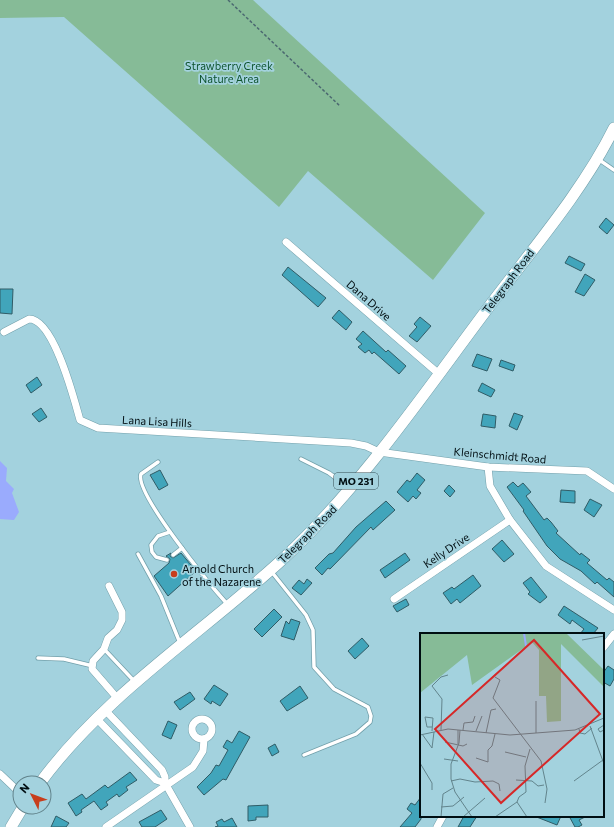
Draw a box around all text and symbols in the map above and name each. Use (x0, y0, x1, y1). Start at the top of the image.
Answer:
park label: Strawberry Creek Nature Area (185, 59, 273, 85)
street label: Telegraph Road (480, 246, 536, 316)
street label: Dana Drive (344, 277, 394, 323)
street label: Lana Lisa Hills (122, 413, 192, 429)
street label: Kleinschmidt Road (453, 444, 547, 466)
road number: MO 231 (334, 473, 378, 489)
street label: Telegraph Road (275, 502, 339, 566)
street label: Kelly Drive (420, 530, 472, 570)
place label: Arnold Church of the Nazarene (182, 562, 261, 588)
marker: Arnold Church of the Nazarene (169, 569, 179, 579)
inset map (420, 633, 604, 817)
north arrow (12, 775, 52, 815)
text: N (17, 781, 32, 795)

